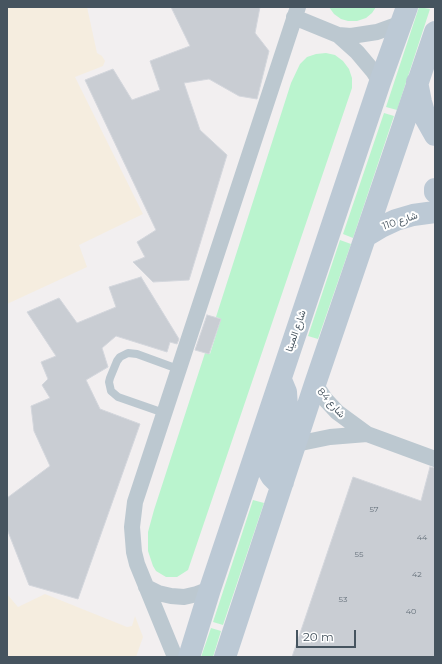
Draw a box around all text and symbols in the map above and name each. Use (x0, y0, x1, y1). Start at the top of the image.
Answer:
street label: شارع 110 (381, 209, 419, 233)
street label: شارع المينا (283, 309, 309, 353)
street label: شارع 84 (315, 386, 347, 420)
house number: 57 (369, 505, 379, 515)
house number: 44 (417, 533, 427, 543)
house number: 55 (354, 550, 364, 560)
house number: 42 (412, 570, 422, 580)
house number: 53 (339, 595, 347, 605)
house number: 40 (406, 607, 416, 617)
scale bar (298, 622, 358, 648)
text: 20 m (303, 629, 334, 644)

